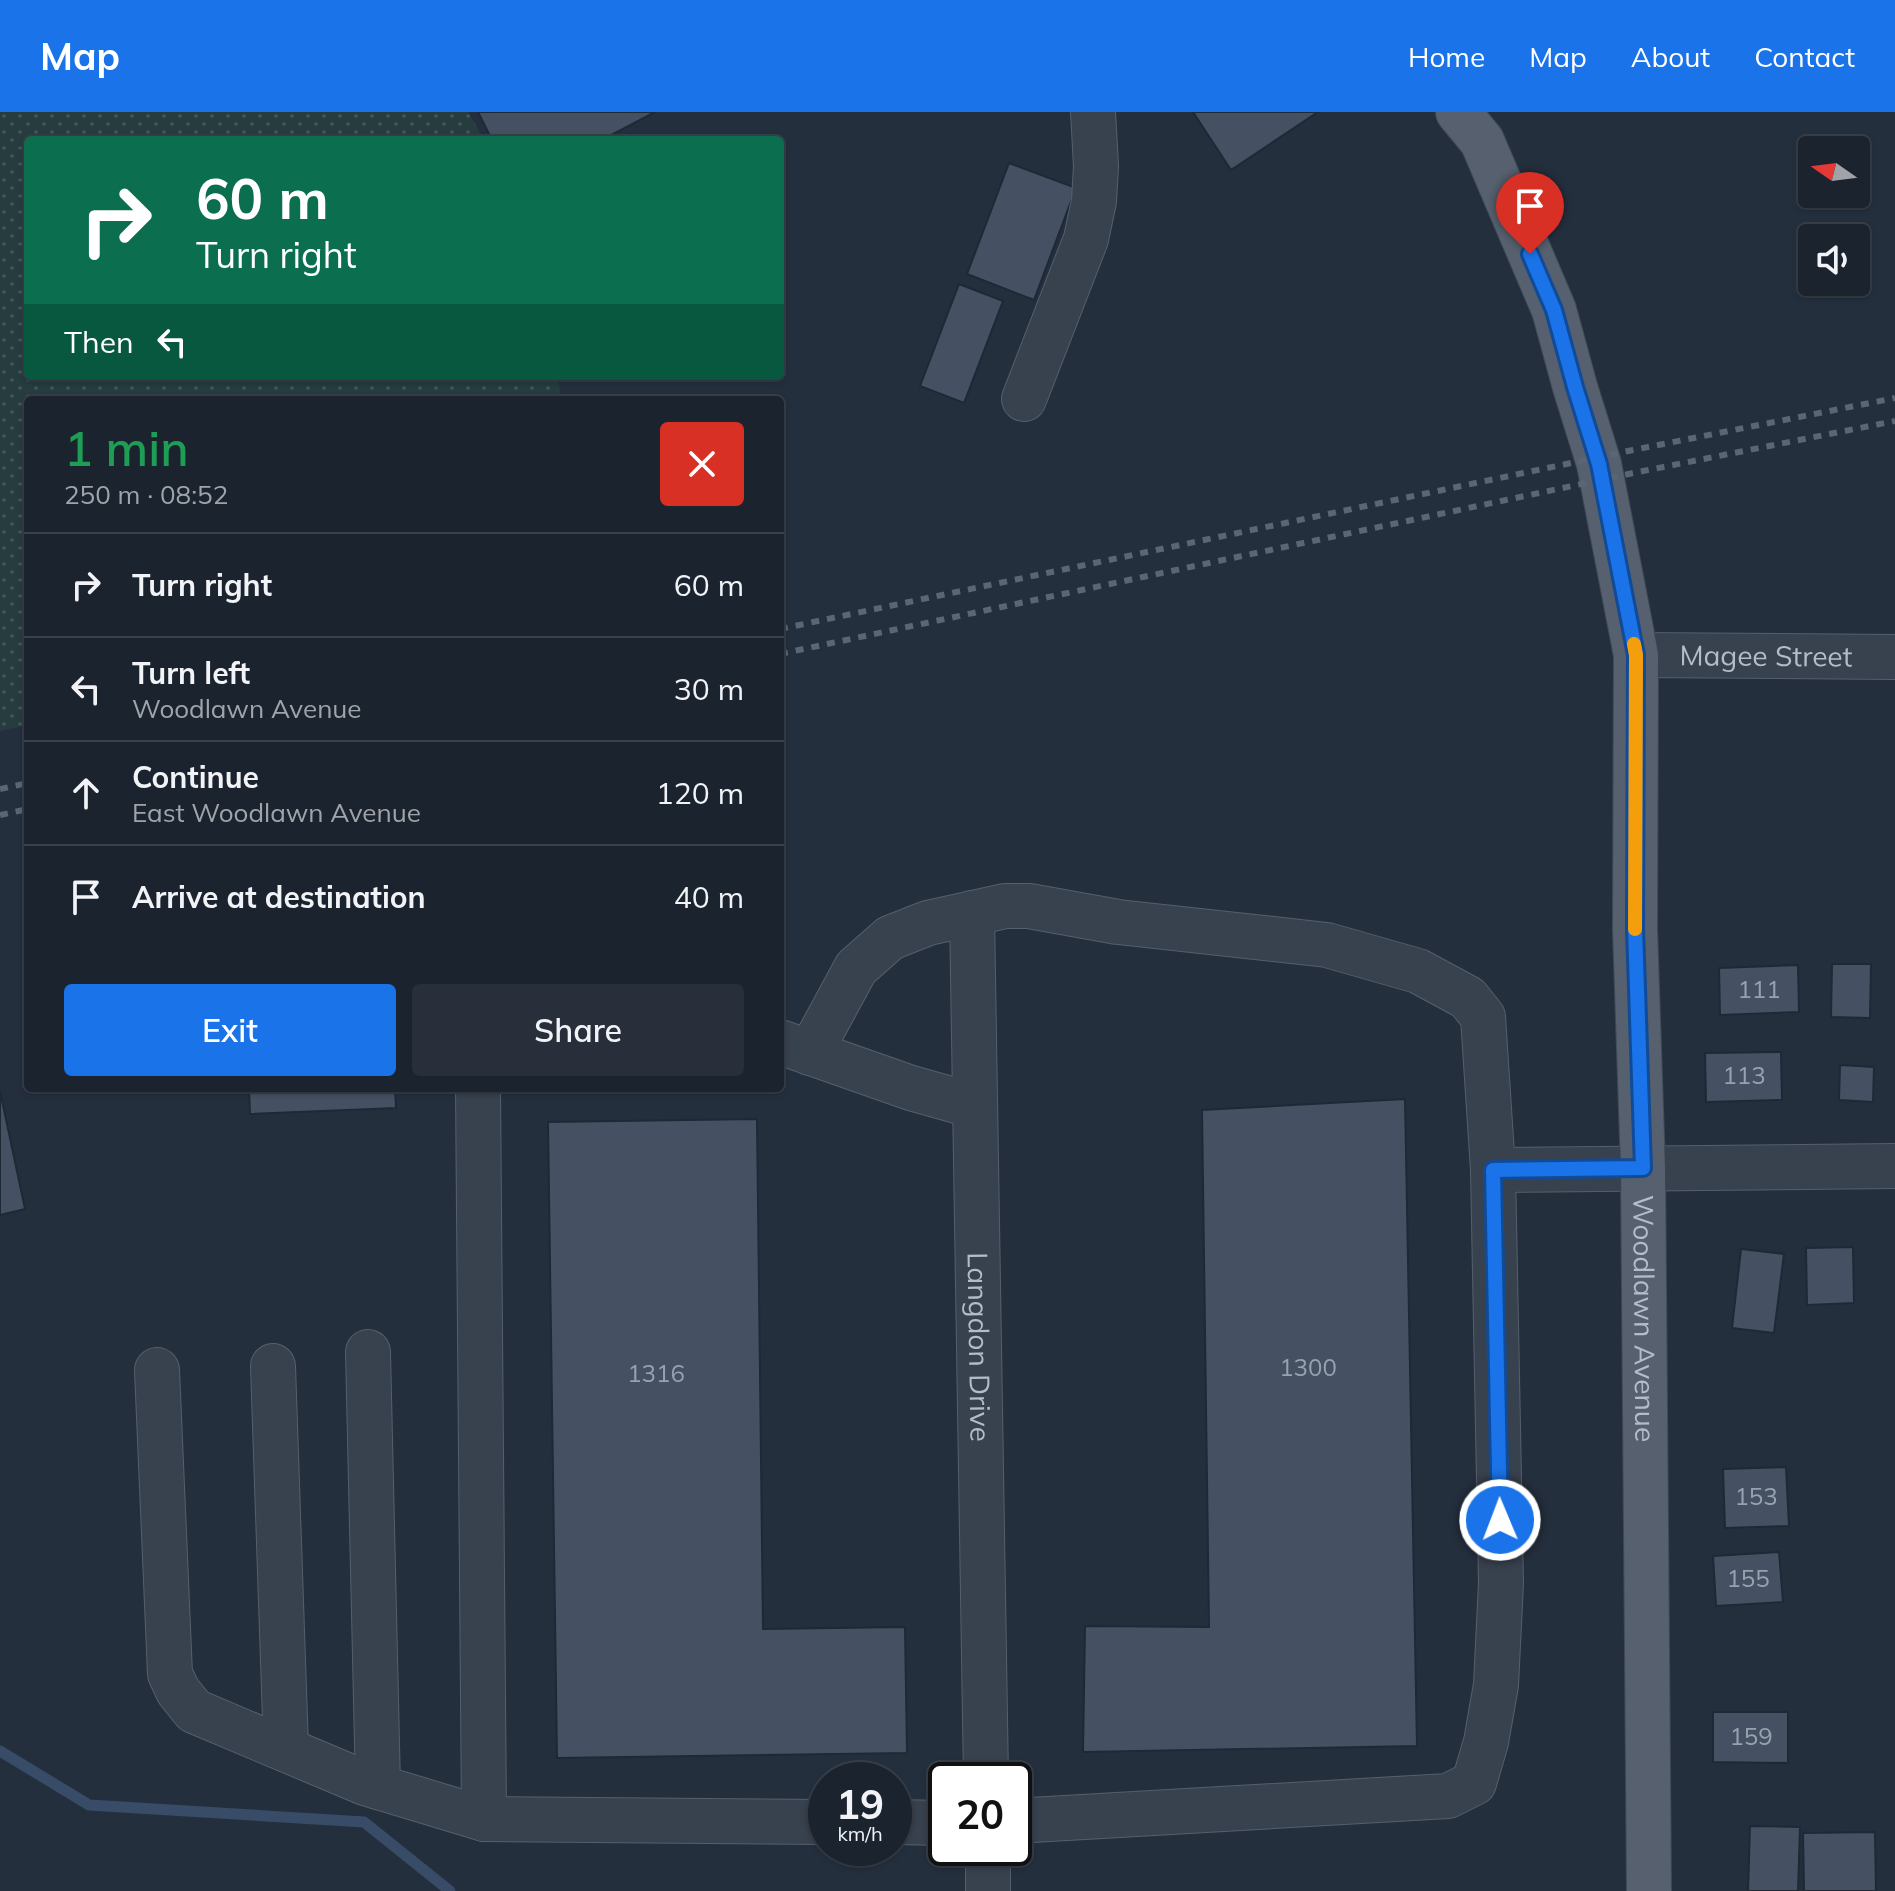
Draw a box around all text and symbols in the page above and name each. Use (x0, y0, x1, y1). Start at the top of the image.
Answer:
text: Map (40, 32, 120, 80)
text: Home (1408, 39, 1485, 74)
text: Map (1529, 39, 1587, 74)
text: About (1631, 39, 1710, 74)
text: Contact (1754, 39, 1855, 74)
north arrow (1798, 136, 1870, 208)
map controls (1798, 136, 1870, 296)
text: 60 m (196, 163, 329, 233)
icon: right (64, 168, 168, 272)
pin (1496, 172, 1564, 254)
icon: arrive (1508, 184, 1552, 228)
button: sound (1798, 224, 1870, 296)
text: Turn right (196, 232, 357, 277)
icon: left (150, 320, 194, 364)
text: Then (64, 323, 134, 361)
text: 1 min (64, 418, 189, 478)
button: close (660, 422, 744, 506)
text: 250 m · 08:52 (64, 478, 228, 511)
icon: right (64, 563, 108, 607)
text: Turn right (132, 566, 272, 604)
text: 60 m (674, 566, 744, 604)
street label: Magee Street (1679, 637, 1853, 674)
text: Turn left (132, 654, 250, 692)
icon: left (64, 667, 108, 711)
text: 30 m (674, 670, 744, 708)
text: Woodlawn Avenue (132, 692, 362, 725)
text: Continue (132, 758, 259, 796)
icon: ahead (64, 771, 108, 815)
text: 120 m (656, 774, 744, 812)
text: East Woodlawn Avenue (132, 796, 421, 829)
icon: arrive (64, 875, 108, 919)
text: Arrive at destination (132, 878, 426, 916)
text: 40 m (674, 878, 744, 916)
house number: 111 (1737, 974, 1781, 1004)
button: Exit (64, 984, 396, 1076)
button: Share (412, 984, 744, 1076)
house number: 113 (1722, 1060, 1766, 1090)
street label: Woodlawn Avenue (1626, 1195, 1663, 1442)
street label: Langdon Drive (960, 1252, 999, 1442)
house number: 1300 (1279, 1352, 1337, 1382)
house number: 1316 (627, 1358, 685, 1388)
position arrow (1458, 1478, 1542, 1562)
house number: 153 (1734, 1481, 1778, 1511)
house number: 155 (1726, 1563, 1770, 1593)
house number: 159 (1729, 1721, 1773, 1751)
speed limit sign: 20 (928, 1762, 1032, 1866)
text: 19 (836, 1779, 884, 1829)
text: km/h (837, 1821, 883, 1846)

